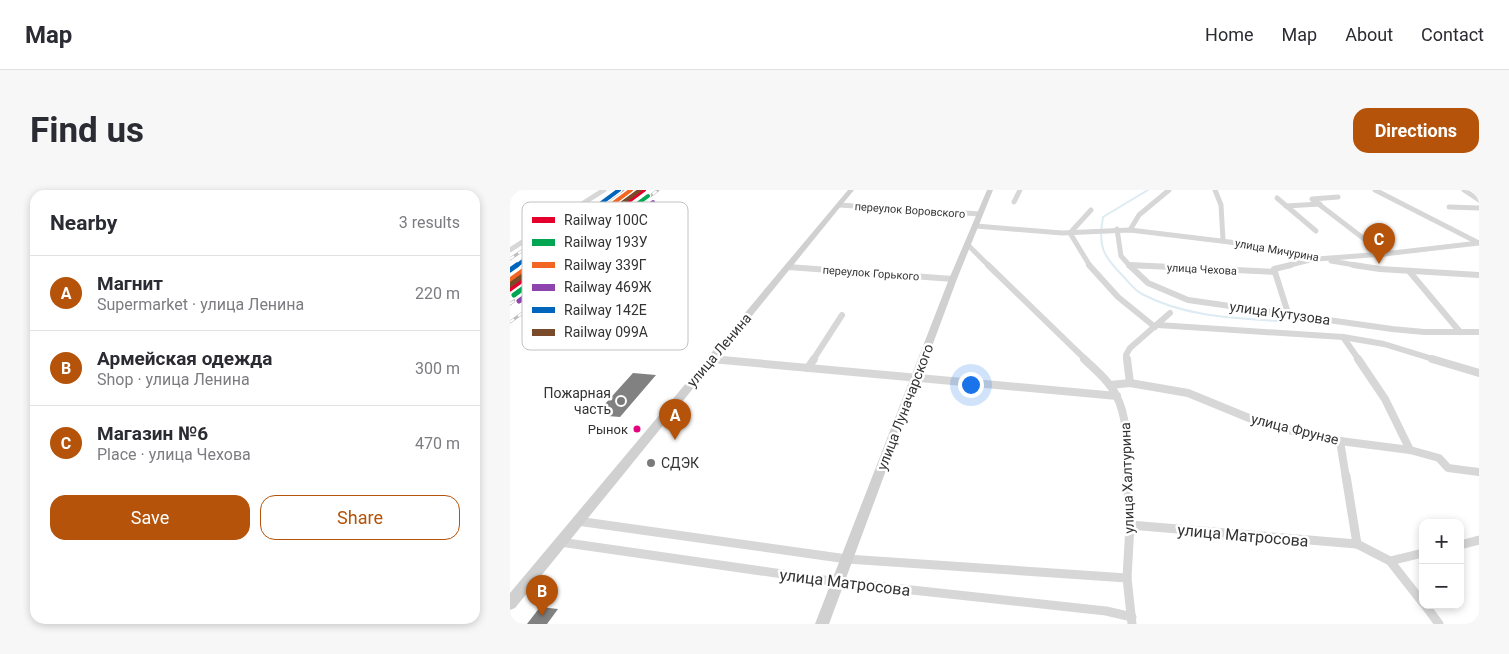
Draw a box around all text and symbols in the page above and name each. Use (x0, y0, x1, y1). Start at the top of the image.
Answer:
text: Map (25, 21, 72, 49)
text: Home (1205, 24, 1254, 45)
text: Map (1282, 24, 1317, 45)
text: About (1345, 24, 1393, 45)
text: Contact (1421, 24, 1484, 45)
button: Directions (1353, 108, 1479, 153)
text: Find us (30, 110, 144, 151)
street label: переулок Воровского (854, 200, 966, 221)
legend (522, 202, 688, 350)
text: Nearby (50, 211, 117, 235)
text: Railway 100C (564, 212, 648, 228)
text: 3 results (399, 213, 460, 232)
pin: C (1363, 223, 1395, 264)
text: Railway 193У (564, 234, 648, 250)
street label: улица Мичурина (1234, 237, 1320, 264)
text: Railway 339Г (564, 257, 647, 273)
street label: улица Чехова (1167, 261, 1237, 278)
street label: переулок Горького (822, 264, 920, 283)
text: Магнит (97, 272, 163, 295)
text: Railway 469Ж (564, 279, 652, 295)
text: A (61, 284, 71, 303)
text: 220 m (415, 284, 460, 303)
text: Supermarket · улица Ленина (97, 295, 304, 314)
street label: улица Кутузова (1229, 298, 1331, 328)
text: Railway 142Е (564, 302, 647, 318)
street label: улица Ленина (684, 310, 754, 390)
text: Railway 099А (564, 324, 648, 340)
street label: улица Луначарского (874, 342, 936, 472)
text: Армейская одежда (97, 347, 272, 370)
text: B (61, 359, 71, 378)
text: 300 m (415, 359, 460, 378)
text: Shop · улица Ленина (97, 370, 250, 389)
your location (958, 372, 984, 398)
place label: Пожарная часть (544, 385, 611, 417)
marker: Пожарная часть (615, 395, 627, 407)
pin: A (659, 399, 691, 440)
street label: улица Фрунзе (1250, 410, 1340, 448)
text: Магазин №6 (97, 422, 208, 445)
place label: Рынок (588, 422, 628, 437)
street label: улица Халтурина (1117, 422, 1137, 534)
marker: Рынок (632, 424, 642, 434)
text: C (61, 434, 71, 453)
text: 470 m (415, 434, 460, 453)
text: Place · улица Чехова (97, 445, 251, 464)
place label: СДЭК (661, 455, 699, 471)
marker: СДЭК (645, 457, 657, 469)
button: Save (50, 495, 250, 540)
button: Share (260, 495, 460, 540)
map controls (1419, 519, 1464, 609)
button: + (1419, 519, 1464, 564)
street label: улица Матросова (1177, 520, 1309, 551)
button: − (1419, 564, 1464, 609)
street label: улица Матросова (778, 565, 911, 600)
pin: B (526, 575, 558, 616)

